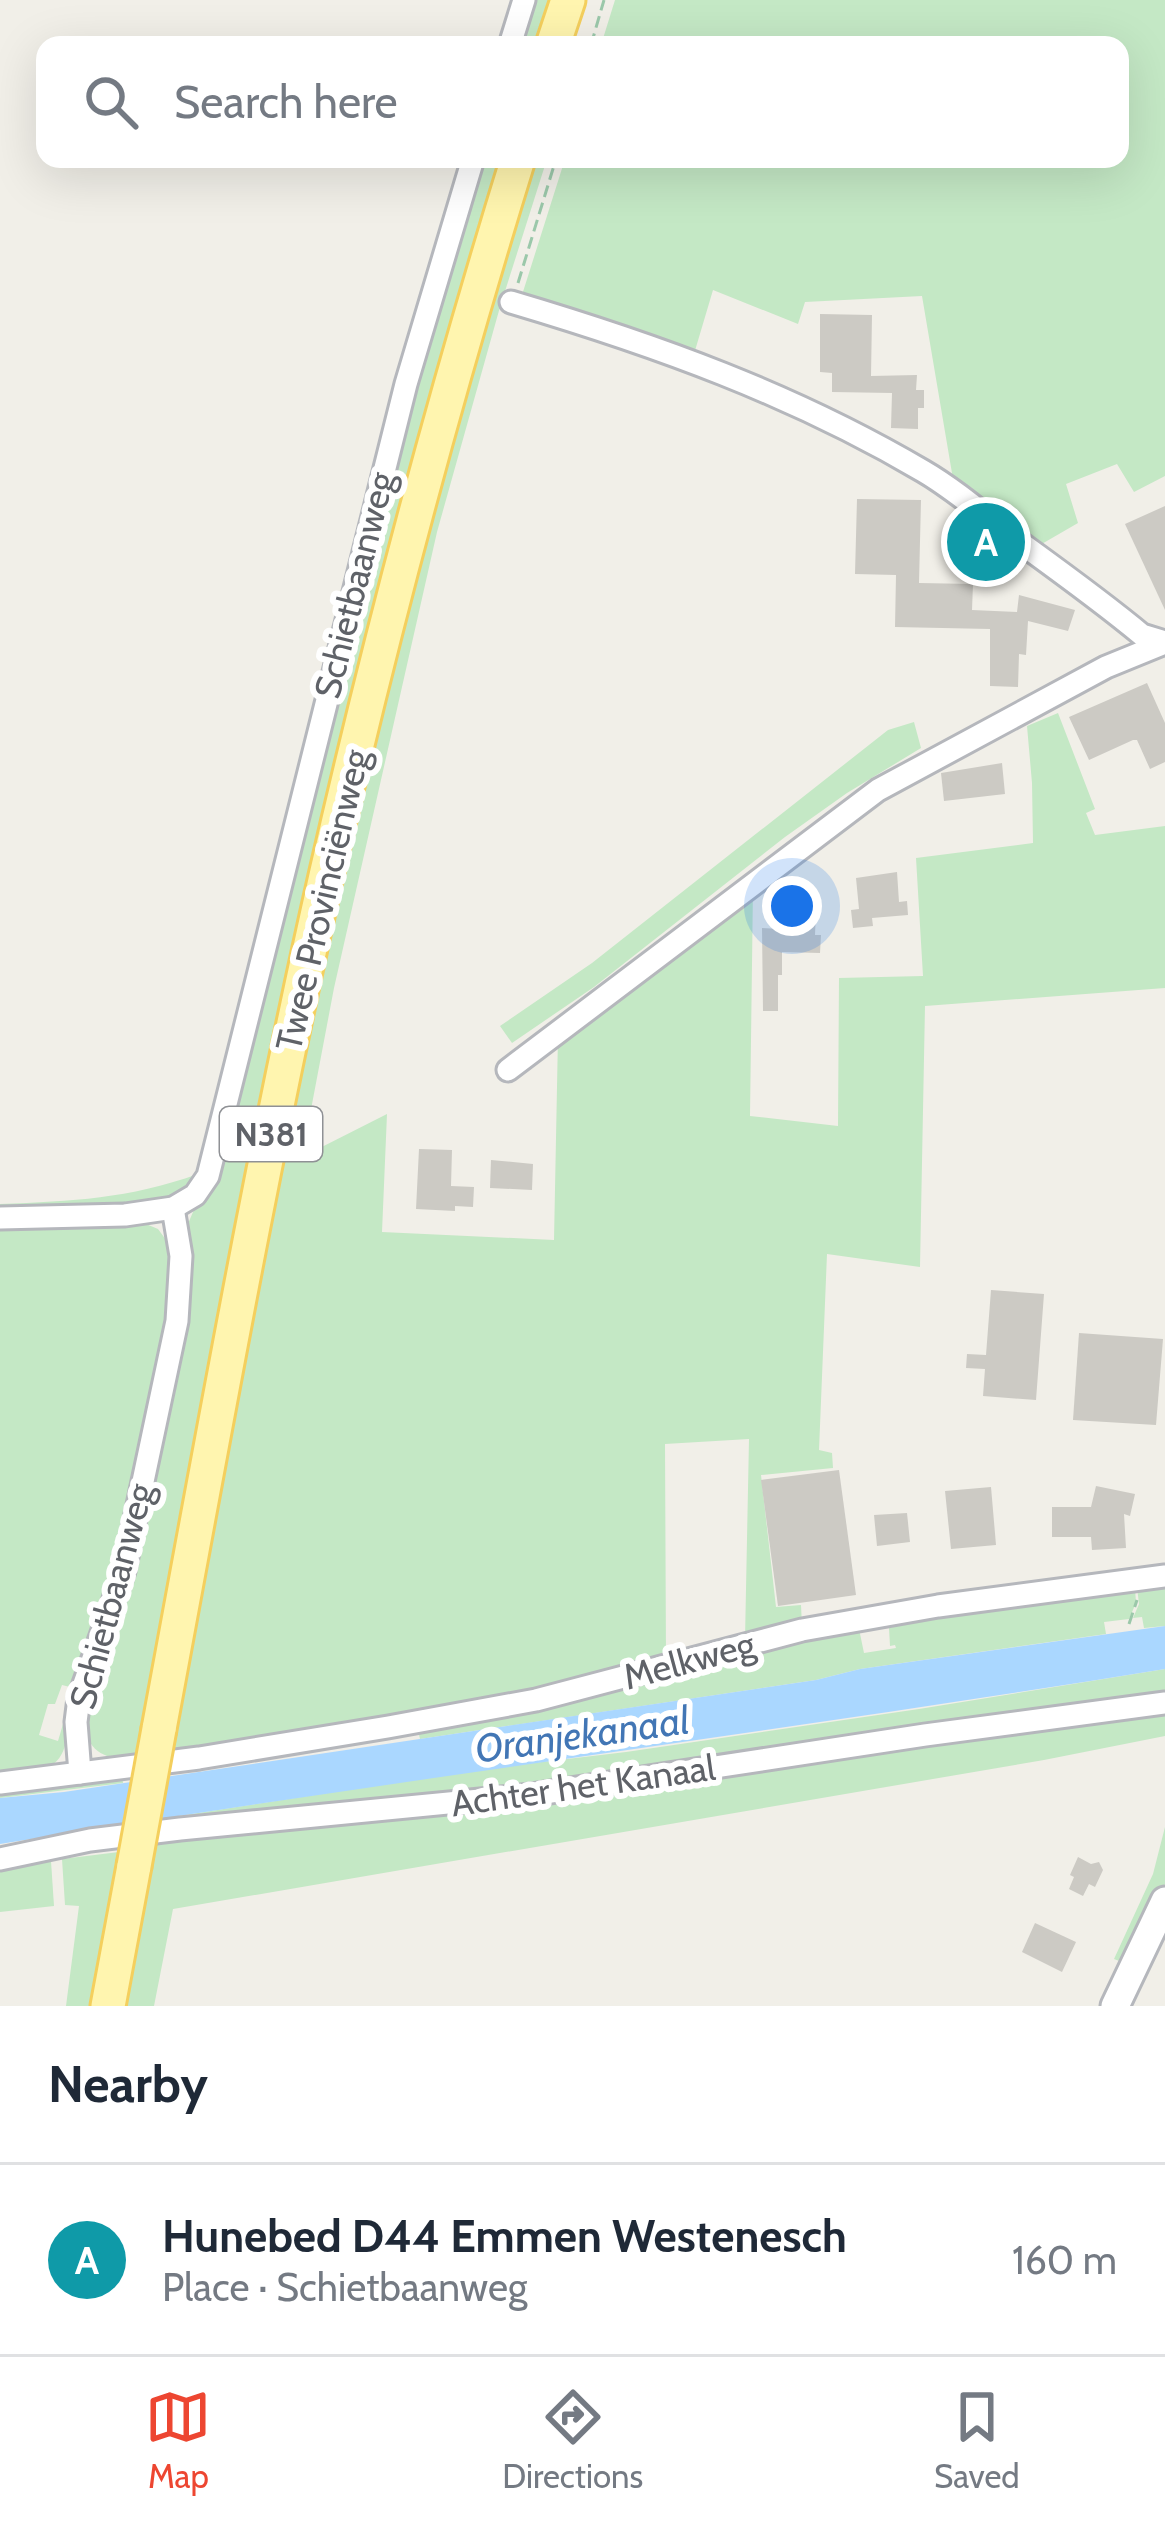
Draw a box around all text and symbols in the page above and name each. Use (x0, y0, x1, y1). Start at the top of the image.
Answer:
search box (36, 36, 1129, 168)
icon: search (78, 69, 144, 135)
text: Search here (174, 75, 398, 129)
street label: Schietbaanweg (305, 466, 404, 703)
pin: A (947, 497, 1025, 587)
street label: Twee Provinciënweg (266, 744, 378, 1055)
your location (762, 876, 822, 936)
road number: N381 (220, 1107, 322, 1161)
street label: Schietbaanweg (60, 1477, 163, 1714)
street label: Melkweg (619, 1621, 761, 1699)
water label: Oranjekanaal (472, 1695, 692, 1773)
street label: Achter het Kanaal (448, 1745, 718, 1825)
text: Nearby (48, 2053, 208, 2115)
text: Hunebed D44 Emmen Westenesch (162, 2209, 847, 2263)
text: A (75, 2236, 99, 2284)
text: 160 m (1012, 2236, 1117, 2284)
text: Place · Schietbaanweg (162, 2263, 527, 2311)
tab: Map (145, 2384, 211, 2496)
tab: Directions (502, 2384, 643, 2496)
tab: Saved (934, 2384, 1020, 2496)

